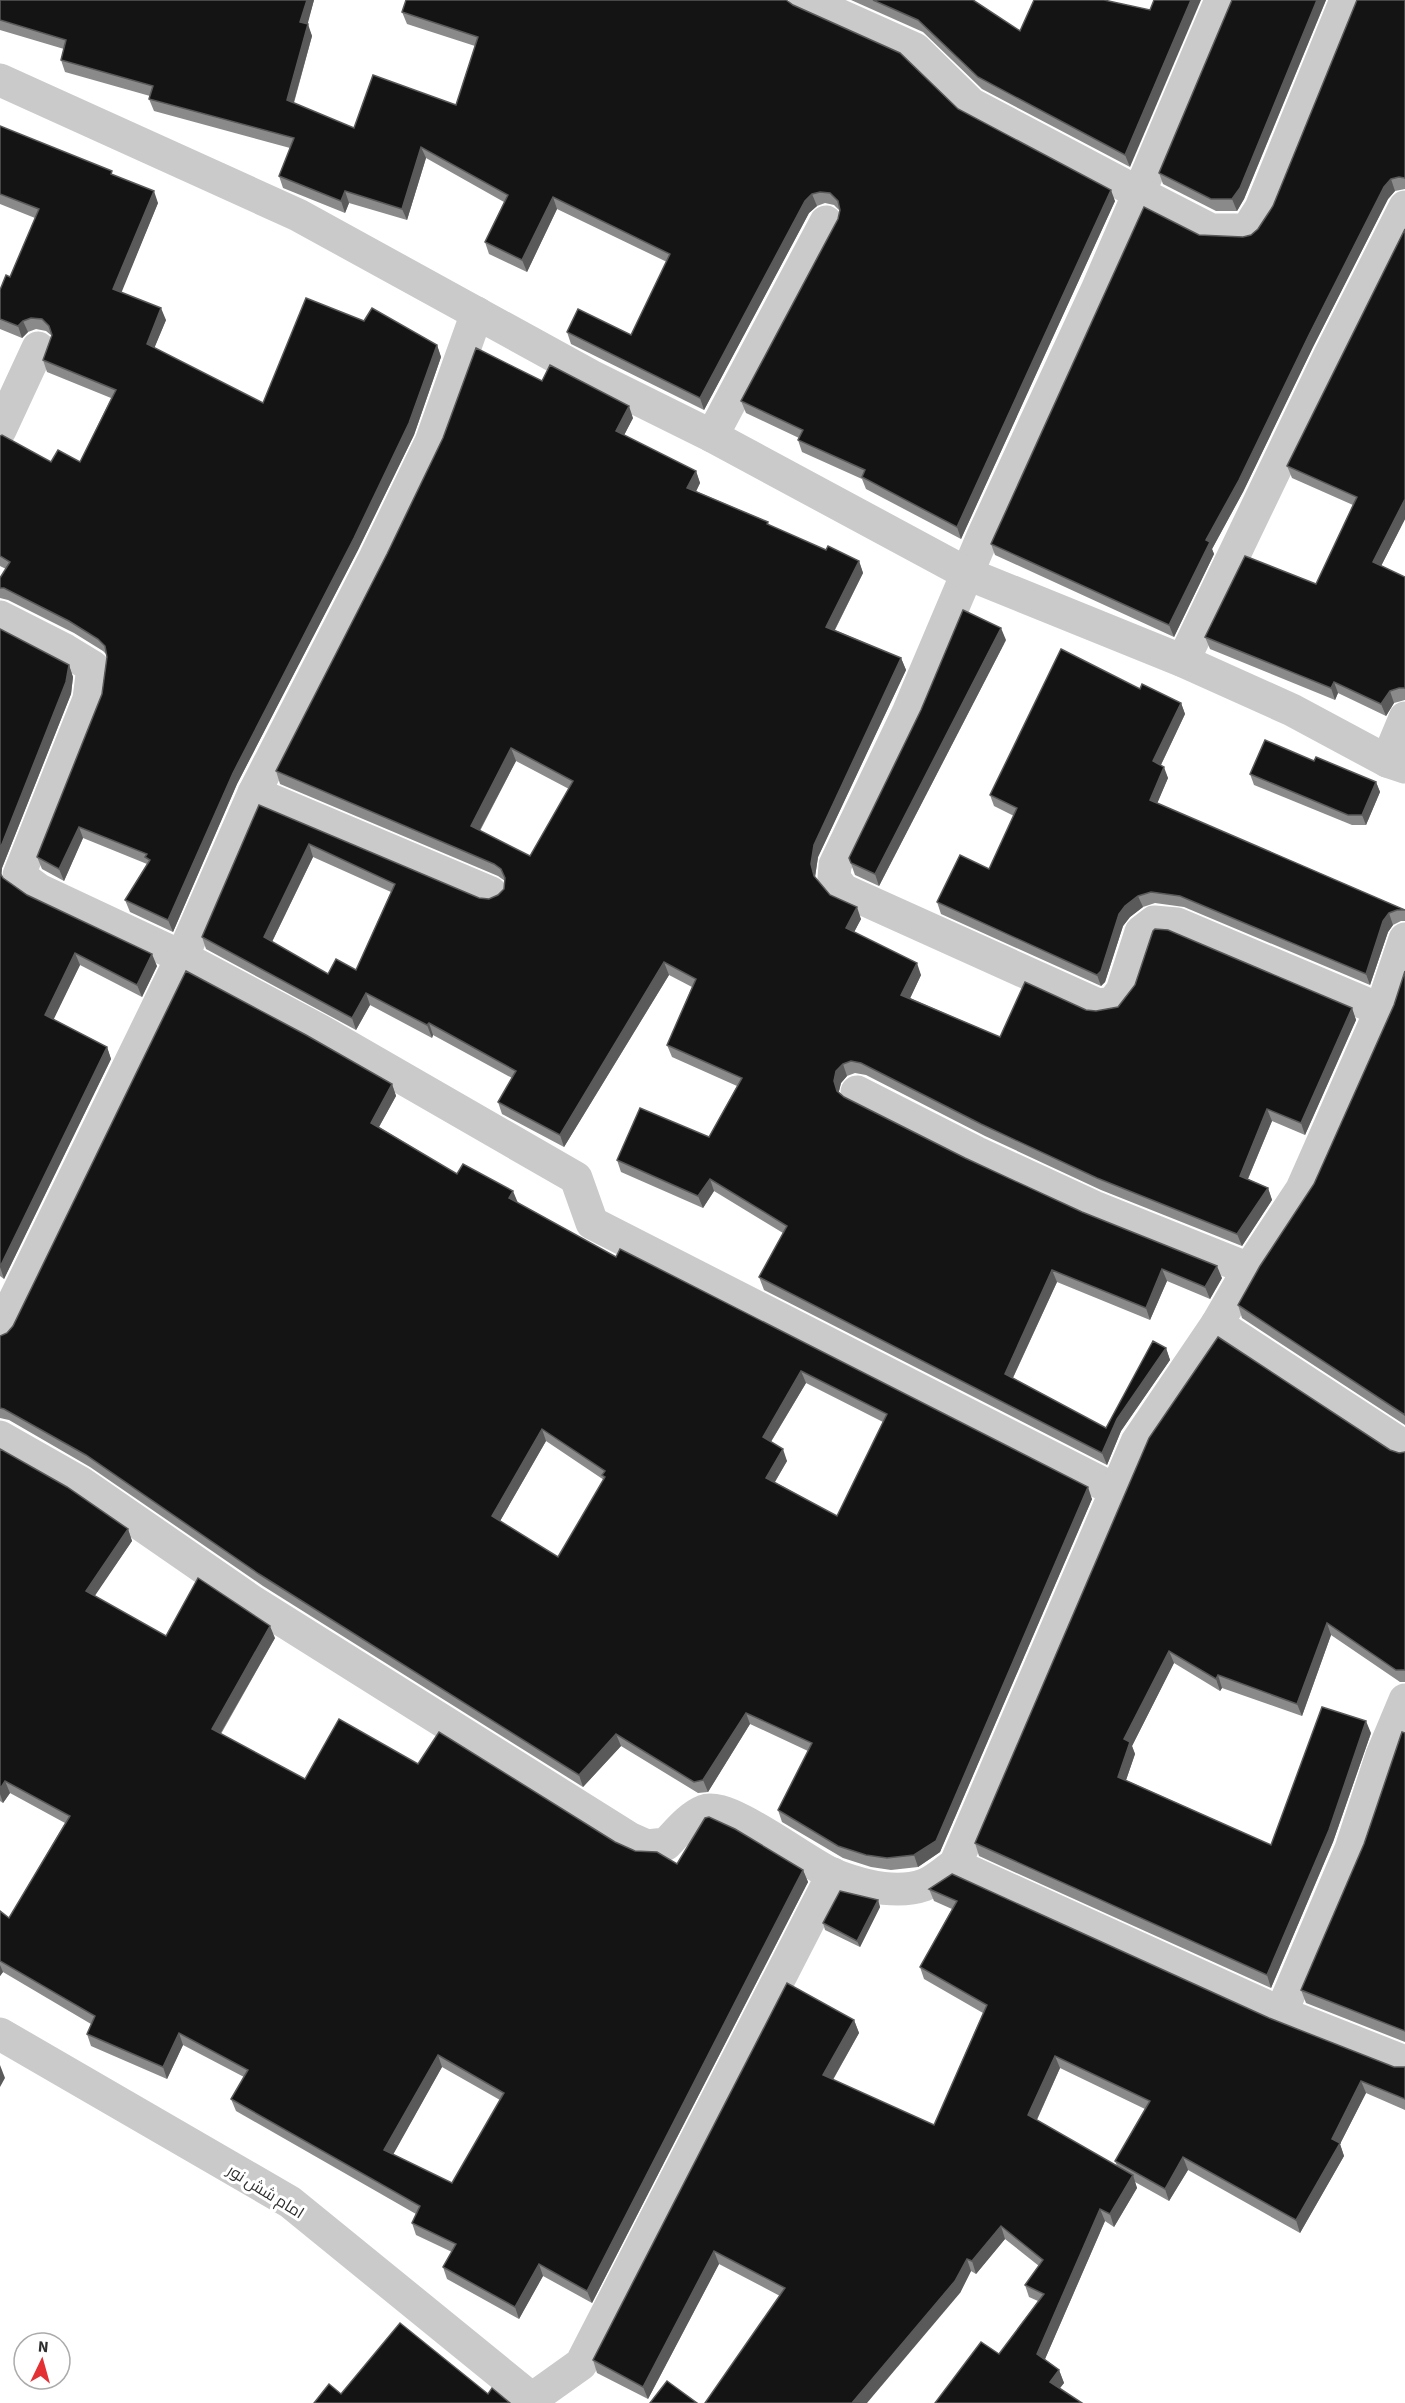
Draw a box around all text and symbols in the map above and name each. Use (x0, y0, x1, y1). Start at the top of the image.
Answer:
street label: امام شش نور (222, 2159, 308, 2224)
north arrow (12, 2331, 72, 2391)
text: N (37, 2336, 49, 2358)

